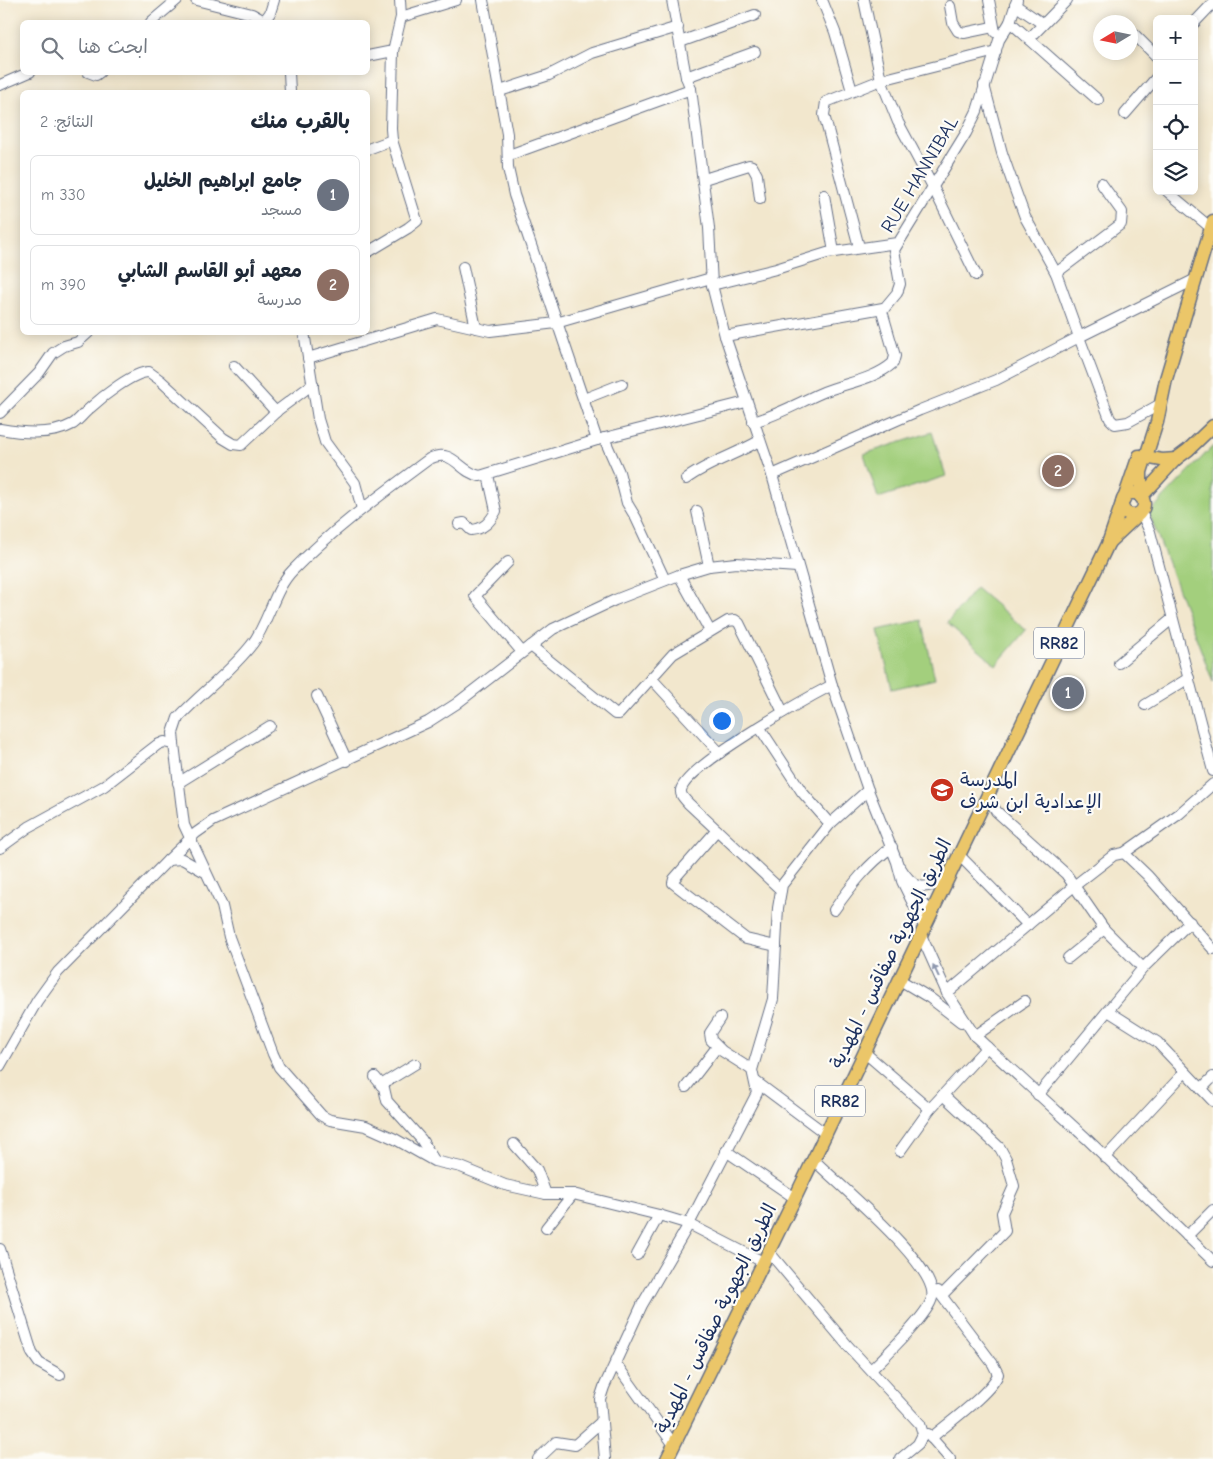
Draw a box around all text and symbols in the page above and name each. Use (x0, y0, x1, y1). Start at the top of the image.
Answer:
north arrow (1093, 15, 1138, 60)
map controls (1153, 15, 1198, 195)
button: + (1153, 15, 1198, 60)
search box (20, 20, 370, 75)
icon: search (38, 34, 66, 62)
text: ابحث هنا (78, 36, 148, 58)
button: − (1153, 60, 1198, 105)
button: locate (1153, 105, 1198, 150)
text: بالقرب منك (250, 109, 350, 133)
street label: RUE HANNIBAL (876, 112, 963, 237)
text: النتائج: 2 (40, 113, 94, 131)
button: layers (1153, 150, 1198, 195)
text: جامع ابراهيم الخليل (144, 170, 302, 192)
text: 330 m (41, 186, 86, 204)
text: 1 (330, 186, 336, 204)
text: مسجد (261, 201, 302, 219)
text: معهد أبو القاسم الشابي (118, 260, 302, 282)
text: 390 m (41, 276, 86, 294)
text: 2 (329, 276, 337, 294)
text: مدرسة (257, 291, 302, 309)
pin: 2 (1042, 452, 1074, 490)
road number: RR82 (1034, 628, 1084, 658)
pin: 1 (1052, 674, 1084, 712)
your location (709, 708, 735, 734)
place label: المدرسة الإعدادية ابن شرف (960, 769, 1102, 814)
school or university icon: المدرسة الإعدادية ابن شرف (929, 777, 955, 803)
street label: الطريق الجهوية صفاقس - المهدية (826, 835, 956, 1072)
one-way arrow (932, 964, 940, 978)
road number: RR82 (815, 1086, 865, 1116)
street label: الطريق الجهوية صفاقس - المهدية (651, 1200, 781, 1437)

